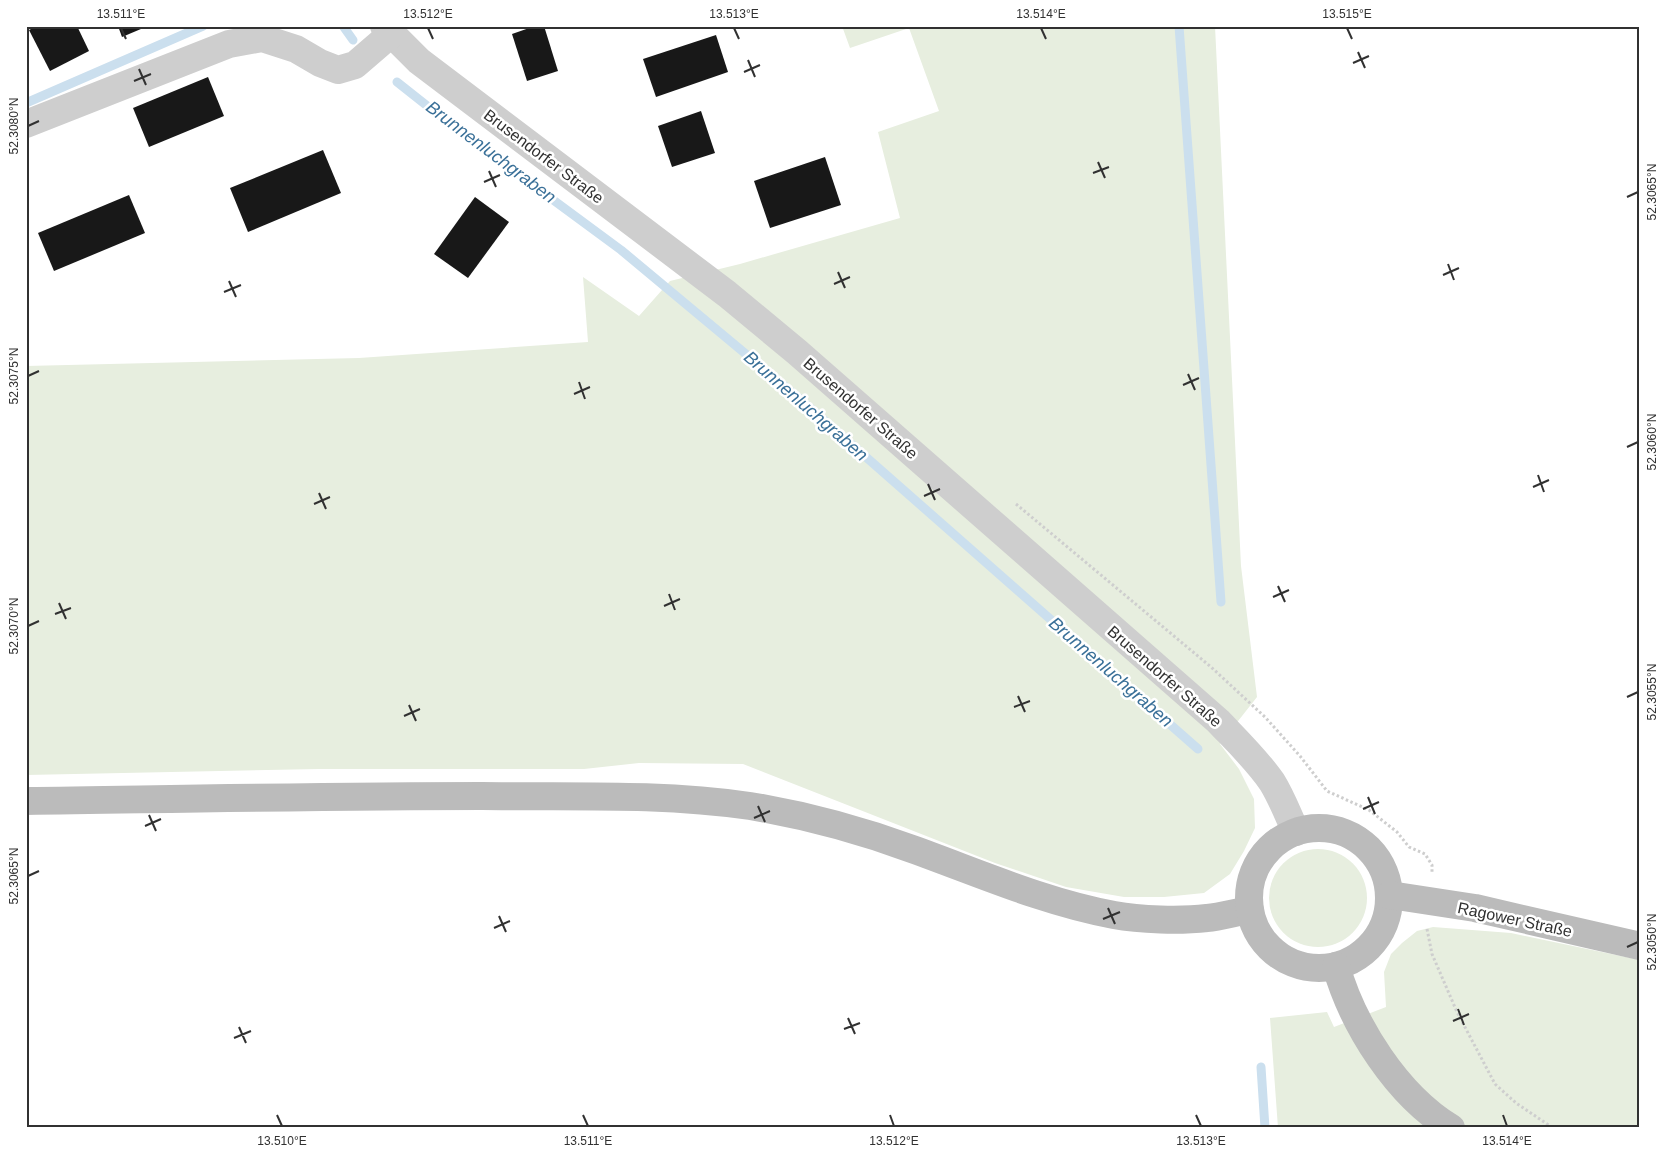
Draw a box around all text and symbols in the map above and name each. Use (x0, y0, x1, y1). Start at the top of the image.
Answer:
text: 13.511°E (97, 7, 145, 21)
text: 13.512°E (403, 7, 453, 21)
text: 13.513°E (709, 7, 759, 21)
text: 13.514°E (1016, 7, 1066, 21)
text: 13.515°E (1322, 7, 1372, 21)
water label: Brunnenluchgraben (422, 97, 560, 207)
text: 52.3080°N (7, 98, 21, 154)
street label: Brusendorfer Straße (481, 106, 607, 207)
text: 52.3065°N (1645, 164, 1659, 220)
water label: Brunnenluchgraben (740, 347, 872, 465)
text: 52.3075°N (7, 348, 21, 404)
street label: Brusendorfer Straße (800, 354, 921, 462)
text: 52.3060°N (1645, 414, 1659, 470)
text: 52.3070°N (7, 598, 21, 654)
water label: Brunnenluchgraben (1045, 613, 1177, 731)
street label: Brusendorfer Straße (1104, 622, 1225, 730)
text: 52.3055°N (1645, 664, 1659, 720)
text: 52.3065°N (7, 848, 21, 904)
street label: Ragower Straße (1456, 899, 1574, 940)
text: 52.3050°N (1645, 914, 1659, 970)
text: 13.510°E (257, 1134, 307, 1148)
text: 13.511°E (564, 1134, 612, 1148)
text: 13.512°E (869, 1134, 919, 1148)
text: 13.513°E (1176, 1134, 1226, 1148)
text: 13.514°E (1482, 1134, 1532, 1148)

